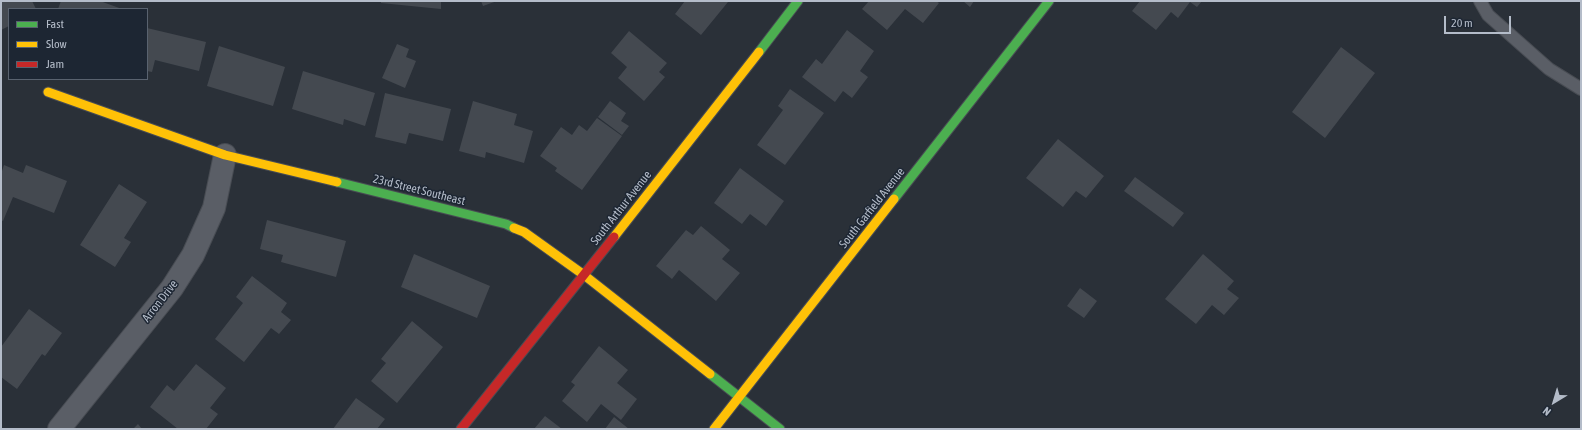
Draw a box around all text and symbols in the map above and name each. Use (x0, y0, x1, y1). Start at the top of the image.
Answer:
legend (8, 8, 148, 80)
scale bar (1446, 8, 1513, 34)
text: 20 m (1451, 16, 1473, 30)
text: Fast (46, 17, 64, 31)
text: Slow (46, 37, 67, 51)
text: Jam (46, 57, 64, 71)
street label: South Garfield Avenue (836, 165, 908, 251)
street label: South Arthur Avenue (588, 168, 654, 248)
street label: 23rd Street Southeast (371, 172, 467, 208)
street label: Arron Drive (139, 277, 181, 325)
north arrow (1534, 382, 1574, 422)
text: N (1540, 405, 1553, 418)

